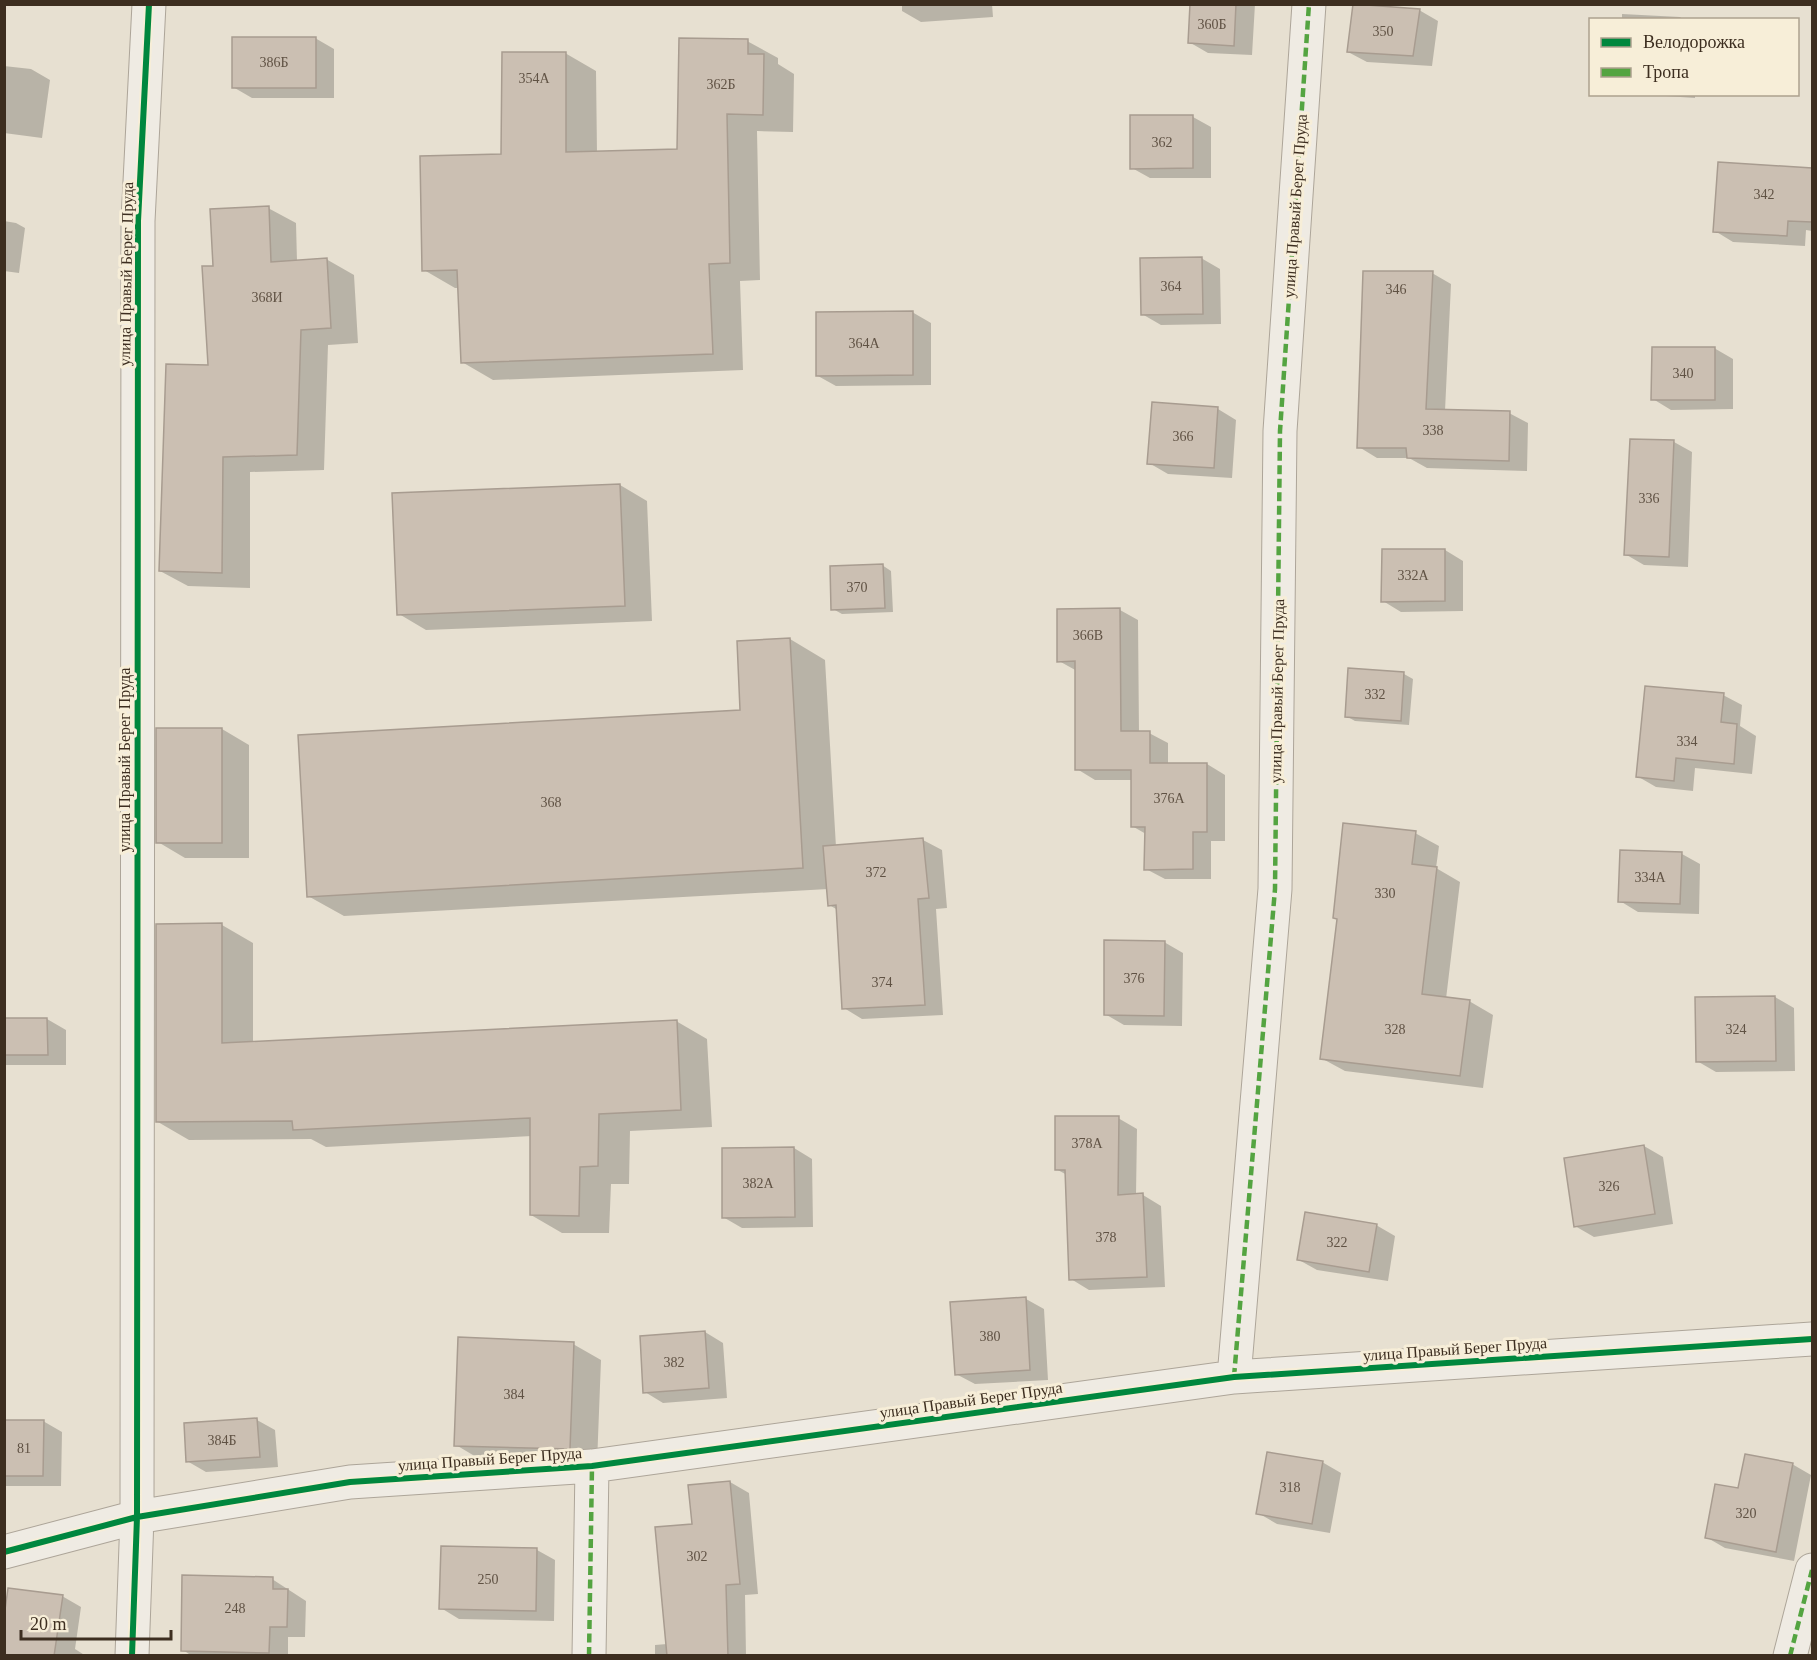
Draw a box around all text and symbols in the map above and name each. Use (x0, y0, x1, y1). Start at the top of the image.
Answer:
house number: 360Б (1197, 17, 1227, 32)
legend (1589, 18, 1799, 96)
house number: 350 (1373, 24, 1394, 39)
text: Велодорожка (1643, 32, 1745, 52)
house number: 386Б (259, 55, 289, 70)
text: Тропа (1643, 62, 1689, 82)
house number: 354А (518, 71, 550, 86)
house number: 362Б (706, 77, 736, 92)
street label: улица Правый Берег Пруда (1280, 113, 1311, 299)
house number: 362 (1152, 135, 1173, 150)
street label: улица Правый Берег Пруда (116, 182, 137, 366)
house number: 342 (1754, 187, 1775, 202)
house number: 364 (1161, 279, 1182, 294)
house number: 346 (1386, 282, 1407, 297)
house number: 368И (251, 290, 283, 305)
house number: 364А (848, 336, 880, 351)
house number: 340 (1673, 366, 1694, 381)
house number: 338 (1423, 423, 1444, 438)
house number: 366 (1173, 429, 1194, 444)
house number: 336 (1639, 491, 1660, 506)
house number: 332А (1397, 568, 1429, 583)
house number: 370 (847, 580, 868, 595)
street label: улица Правый Берег Пруда (1267, 599, 1288, 783)
house number: 366В (1073, 628, 1103, 643)
street label: улица Правый Берег Пруда (116, 668, 134, 852)
house number: 332 (1365, 687, 1386, 702)
house number: 334 (1677, 734, 1698, 749)
house number: 376А (1153, 791, 1185, 806)
house number: 368 (541, 795, 562, 810)
house number: 372 (866, 865, 887, 880)
house number: 334А (1634, 870, 1666, 885)
house number: 330 (1375, 886, 1396, 901)
house number: 376 (1124, 971, 1145, 986)
house number: 374 (872, 975, 893, 990)
house number: 328 (1385, 1022, 1406, 1037)
house number: 324 (1726, 1022, 1747, 1037)
house number: 378А (1071, 1136, 1103, 1151)
house number: 382А (742, 1176, 774, 1191)
house number: 326 (1599, 1179, 1620, 1194)
house number: 378 (1096, 1230, 1117, 1245)
house number: 322 (1327, 1235, 1348, 1250)
house number: 380 (980, 1329, 1001, 1344)
street label: улица Правый Берег Пруда (1362, 1334, 1548, 1365)
house number: 382 (664, 1355, 685, 1370)
street label: улица Правый Берег Пруда (878, 1379, 1064, 1422)
house number: 384 (504, 1387, 525, 1402)
house number: 384Б (207, 1433, 237, 1448)
house number: 81 (17, 1441, 31, 1456)
street label: улица Правый Берег Пруда (397, 1444, 583, 1475)
house number: 318 (1280, 1480, 1301, 1495)
house number: 320 (1736, 1506, 1757, 1521)
house number: 302 (687, 1549, 708, 1564)
house number: 250 (478, 1572, 499, 1587)
house number: 248 (225, 1601, 246, 1616)
scale bar (21, 1603, 171, 1641)
text: 20 m (30, 1614, 67, 1634)

